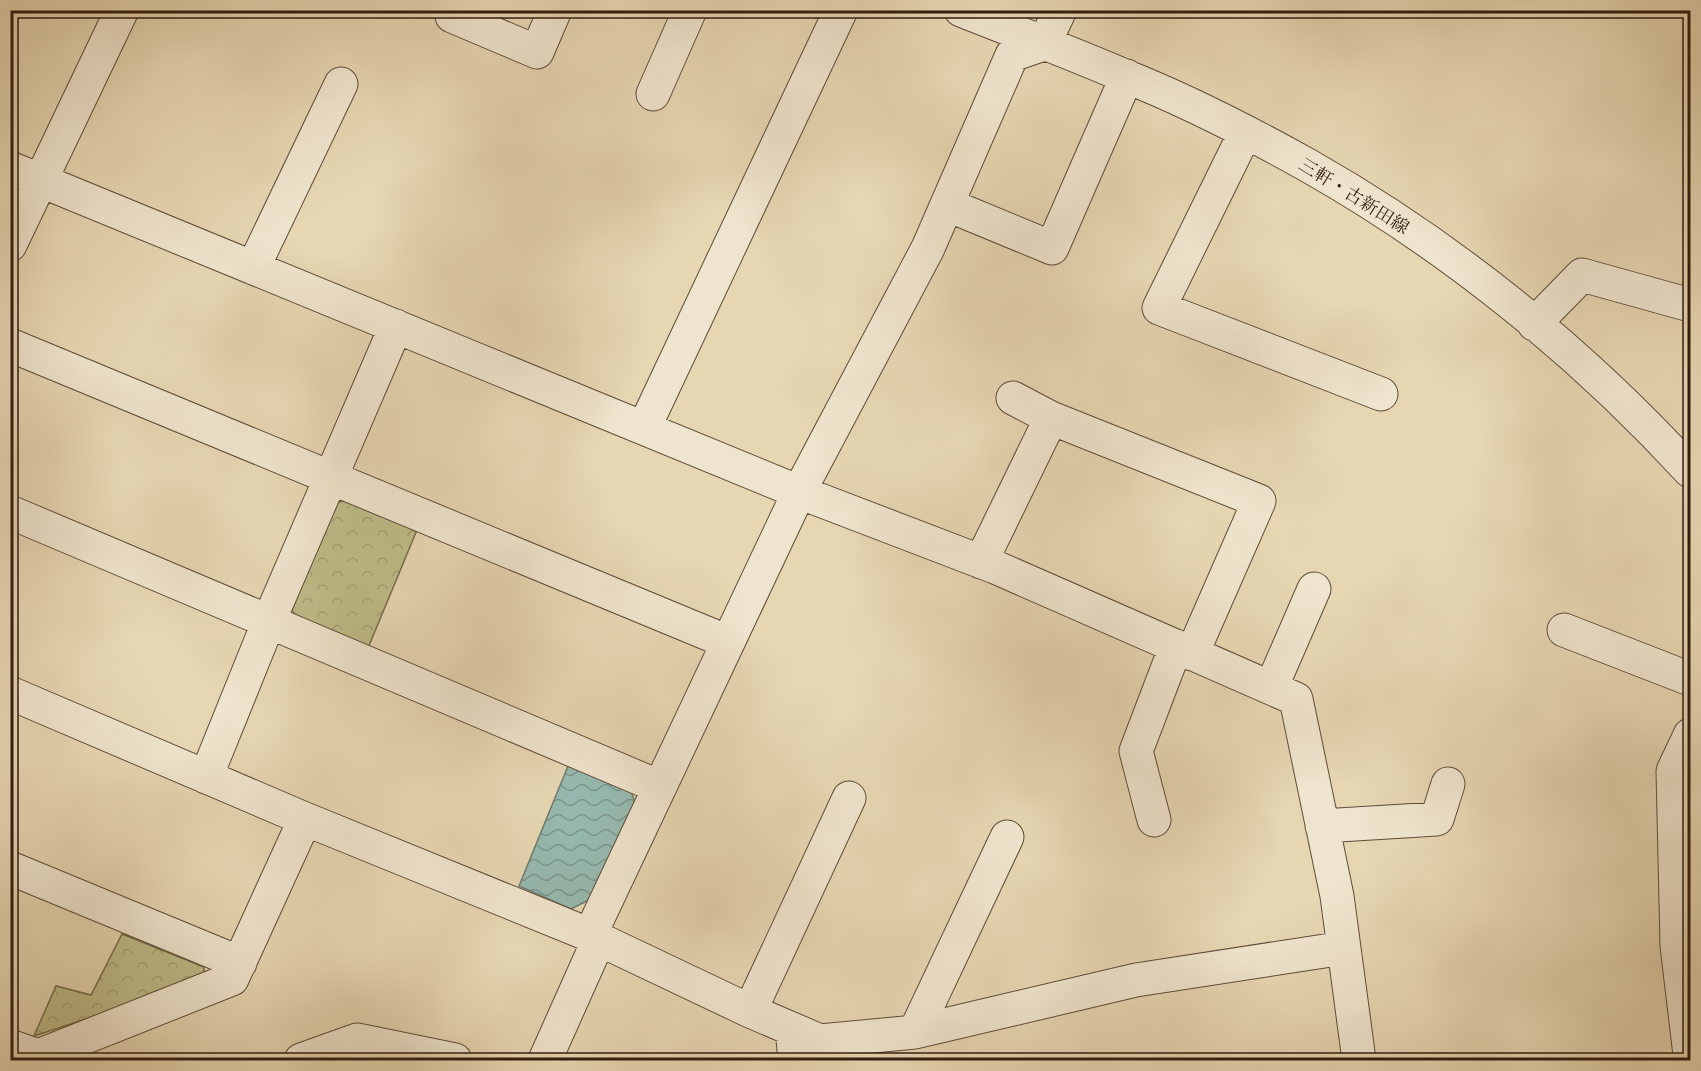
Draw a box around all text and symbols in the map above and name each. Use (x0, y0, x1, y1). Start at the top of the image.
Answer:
street label: 三軒・古新田線 (1294, 153, 1413, 240)

